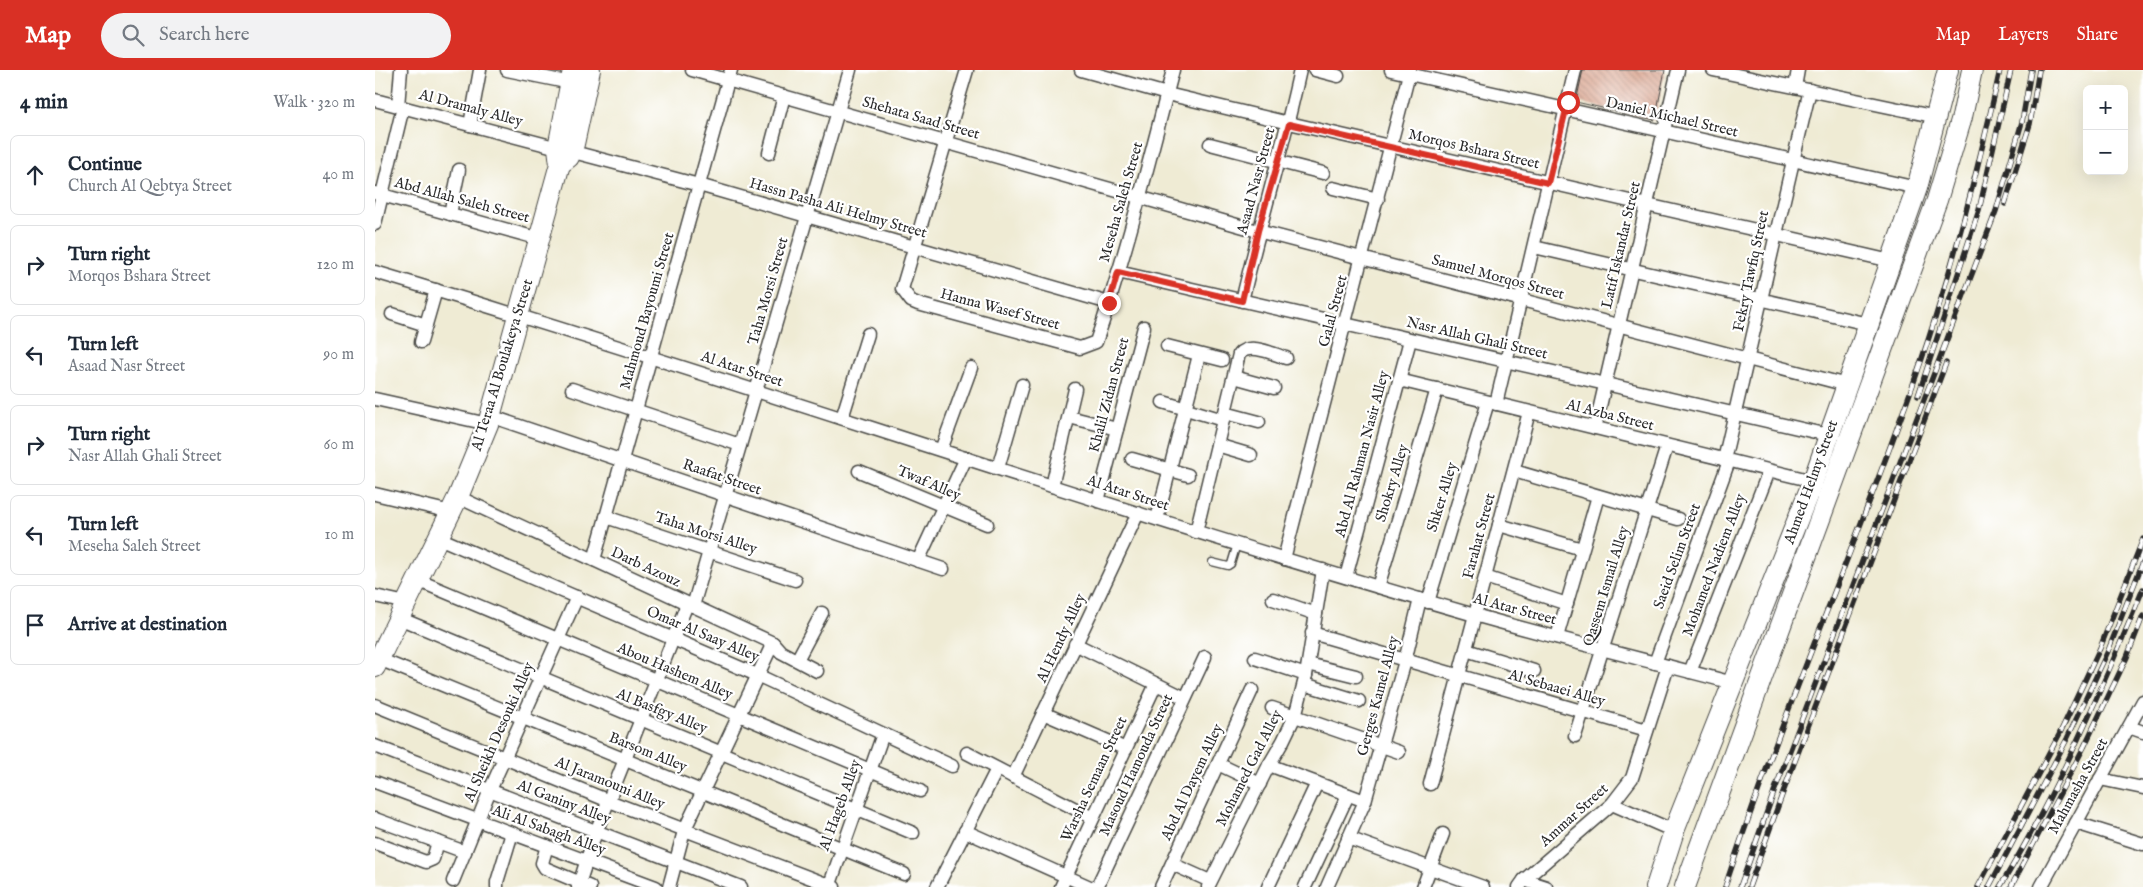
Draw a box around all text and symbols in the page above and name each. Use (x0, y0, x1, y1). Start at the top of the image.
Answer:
search box (101, 13, 451, 58)
text: Map (25, 20, 71, 51)
icon: search (119, 21, 147, 49)
text: Search here (159, 23, 250, 47)
text: Map (1936, 24, 1970, 47)
text: Layers (1998, 24, 2049, 47)
text: Share (2077, 24, 2118, 47)
street label: Al Dramaly Alley (416, 85, 526, 131)
map controls (2083, 85, 2128, 175)
button: + (2083, 85, 2128, 130)
text: 4 min (20, 89, 68, 116)
route start (1557, 91, 1580, 114)
street label: Shehata Saad Street (860, 92, 982, 144)
text: Walk · 320 m (273, 93, 355, 113)
street label: Daniel Michael Street (1604, 93, 1740, 141)
street label: Asaad Nasr Street (1232, 125, 1279, 238)
street label: Morqos Bshara Street (1407, 125, 1541, 173)
button: − (2083, 130, 2128, 175)
street label: Meseha Saleh Street (1095, 140, 1147, 264)
text: Continue (68, 153, 142, 177)
icon: ahead (21, 161, 49, 189)
text: 40 m (322, 165, 354, 185)
street label: Abd Allah Saleh Street (391, 173, 532, 227)
street label: Hassn Pasha Ali Helmy Street (747, 174, 929, 242)
text: Church Al Qebtya Street (68, 177, 232, 197)
street label: Latif Iskandar Street (1597, 180, 1645, 310)
street label: Fekry Tawfiq Street (1729, 209, 1773, 333)
street label: Mahmoud Bayoumi Street (615, 230, 679, 392)
street label: Taha Morsi Street (744, 235, 792, 347)
text: Turn right (68, 243, 150, 267)
street label: Samuel Morqos Street (1430, 250, 1566, 304)
icon: right (21, 251, 49, 279)
text: 120 m (317, 255, 354, 275)
text: Morqos Bshara Street (68, 267, 211, 287)
street label: Galal Street (1314, 273, 1352, 349)
street label: Al Teraa Al Boulakeya Street (466, 277, 537, 454)
street label: Hanna Wasef Street (938, 284, 1062, 334)
route end (1098, 292, 1121, 315)
street label: Nasr Allah Ghali Street (1405, 313, 1549, 363)
text: Turn left (68, 333, 139, 357)
street label: Khalil Zidan Street (1085, 335, 1133, 455)
icon: left (21, 341, 49, 369)
text: 90 m (323, 345, 354, 365)
street label: Al Atar Street (698, 346, 786, 391)
text: Asaad Nasr Street (68, 357, 185, 377)
street label: Abd Al Rahman Nasir Alley (1330, 368, 1394, 540)
street label: Al Azba Street (1563, 395, 1656, 435)
street label: Ahmed Helmy Street (1779, 417, 1842, 548)
text: Turn right (68, 423, 150, 447)
icon: right (21, 431, 49, 459)
text: 60 m (324, 435, 354, 455)
street label: Shokry Alley (1371, 441, 1413, 524)
text: Nasr Allah Ghali Street (68, 447, 222, 467)
street label: Raafat Street (680, 455, 764, 499)
street label: Shker Alley (1422, 459, 1462, 534)
street label: Twaf Alley (894, 461, 964, 505)
street label: Al Atar Street (1084, 470, 1172, 515)
street label: Mohamed Nadiem Alley (1678, 490, 1750, 639)
street label: Farahat Street (1458, 491, 1500, 581)
street label: Saeid Selim Street (1649, 501, 1705, 611)
street label: Taha Morsi Alley (652, 507, 760, 559)
text: Turn left (68, 513, 139, 537)
icon: left (21, 521, 49, 549)
street label: Qassem Ismail Alley (1579, 523, 1634, 648)
text: 10 m (324, 525, 354, 545)
text: Meseha Saleh Street (68, 537, 201, 557)
street label: Darb Azouz (608, 543, 684, 592)
street label: Al Atar Street (1470, 589, 1559, 629)
street label: Al Hendy Alley (1032, 590, 1090, 687)
street label: Omar Al Saay Alley (644, 602, 763, 667)
icon: arrive (21, 611, 49, 639)
text: Arrive at destination (68, 613, 227, 637)
street label: Gerges Kamel Alley (1353, 633, 1403, 758)
street label: Abou Hashem Alley (613, 638, 736, 704)
street label: Al Sheikh Desouki Alley (459, 659, 539, 806)
street label: Al Sebaaei Alley (1505, 665, 1608, 711)
street label: Al Basfgy Alley (613, 684, 711, 738)
street label: Masoud Hamouda Street (1095, 691, 1177, 839)
street label: Mohamed Gad Alley (1211, 706, 1287, 829)
street label: Warsha Semaan Street (1057, 713, 1131, 845)
street label: Abd Al Dayem Alley (1156, 720, 1228, 844)
street label: Barsom Alley (606, 728, 690, 777)
street label: Mahmasha Street (2044, 735, 2112, 837)
street label: Al Jaramouni Alley (551, 752, 668, 814)
street label: Al Hageb Alley (814, 756, 866, 854)
street label: Al Ganiny Alley (513, 775, 614, 829)
street label: Ammar Street (1535, 779, 1612, 851)
street label: Ali Al Sabagh Alley (489, 800, 609, 860)

